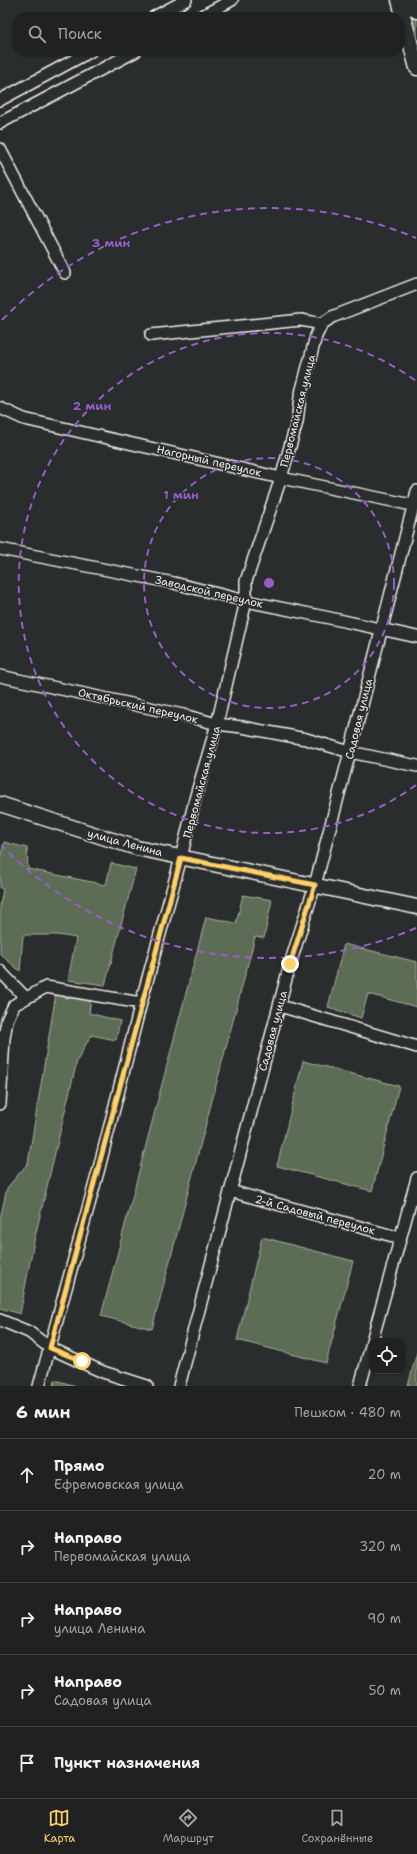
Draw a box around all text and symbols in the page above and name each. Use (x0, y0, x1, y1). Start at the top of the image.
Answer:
search box (12, 12, 405, 56)
icon: search (26, 23, 48, 45)
text: Поиск (58, 24, 102, 44)
text: 3 мин (92, 235, 130, 251)
street label: Первомайская улица (277, 353, 319, 469)
text: 2 мин (73, 398, 111, 414)
street label: Нагорный переулок (155, 442, 263, 480)
text: 1 мин (163, 487, 199, 503)
street label: Заводской переулок (154, 572, 265, 612)
centre of rings (262, 576, 276, 590)
street label: Садовая улица (342, 677, 376, 761)
street label: Октябрьский переулок (77, 685, 200, 727)
street label: Первомайская улица (180, 724, 224, 840)
street label: улица Ленина (86, 826, 164, 860)
route end (281, 955, 299, 973)
street label: Садовая улица (255, 989, 291, 1073)
street label: 2-й Садовый переулок (253, 1192, 377, 1238)
map controls (369, 1338, 405, 1374)
button: locate (369, 1338, 405, 1374)
route start (73, 1352, 91, 1370)
text: 6 мин (16, 1401, 71, 1423)
text: Пешком · 480 m (294, 1404, 401, 1421)
text: Прямо (54, 1456, 104, 1476)
icon: ahead (16, 1464, 38, 1486)
text: 20 m (368, 1466, 401, 1483)
text: Ефремовская улица (54, 1476, 184, 1493)
text: Направо (54, 1528, 122, 1548)
icon: right (16, 1536, 38, 1558)
text: 320 m (359, 1538, 401, 1555)
text: Первомайская улица (54, 1548, 190, 1565)
text: Направо (54, 1600, 122, 1620)
icon: right (16, 1608, 38, 1630)
text: 90 m (367, 1610, 401, 1627)
text: улица Ленина (54, 1620, 145, 1637)
text: Направо (54, 1672, 122, 1692)
icon: right (16, 1680, 38, 1702)
text: 50 m (368, 1682, 401, 1699)
text: Садовая улица (54, 1692, 152, 1709)
icon: arrive (16, 1752, 38, 1774)
text: Пункт назначения (54, 1753, 200, 1773)
tab: Карта (44, 1807, 75, 1846)
tab: Маршрут (163, 1807, 214, 1846)
tab: Сохранённые (301, 1807, 373, 1846)

